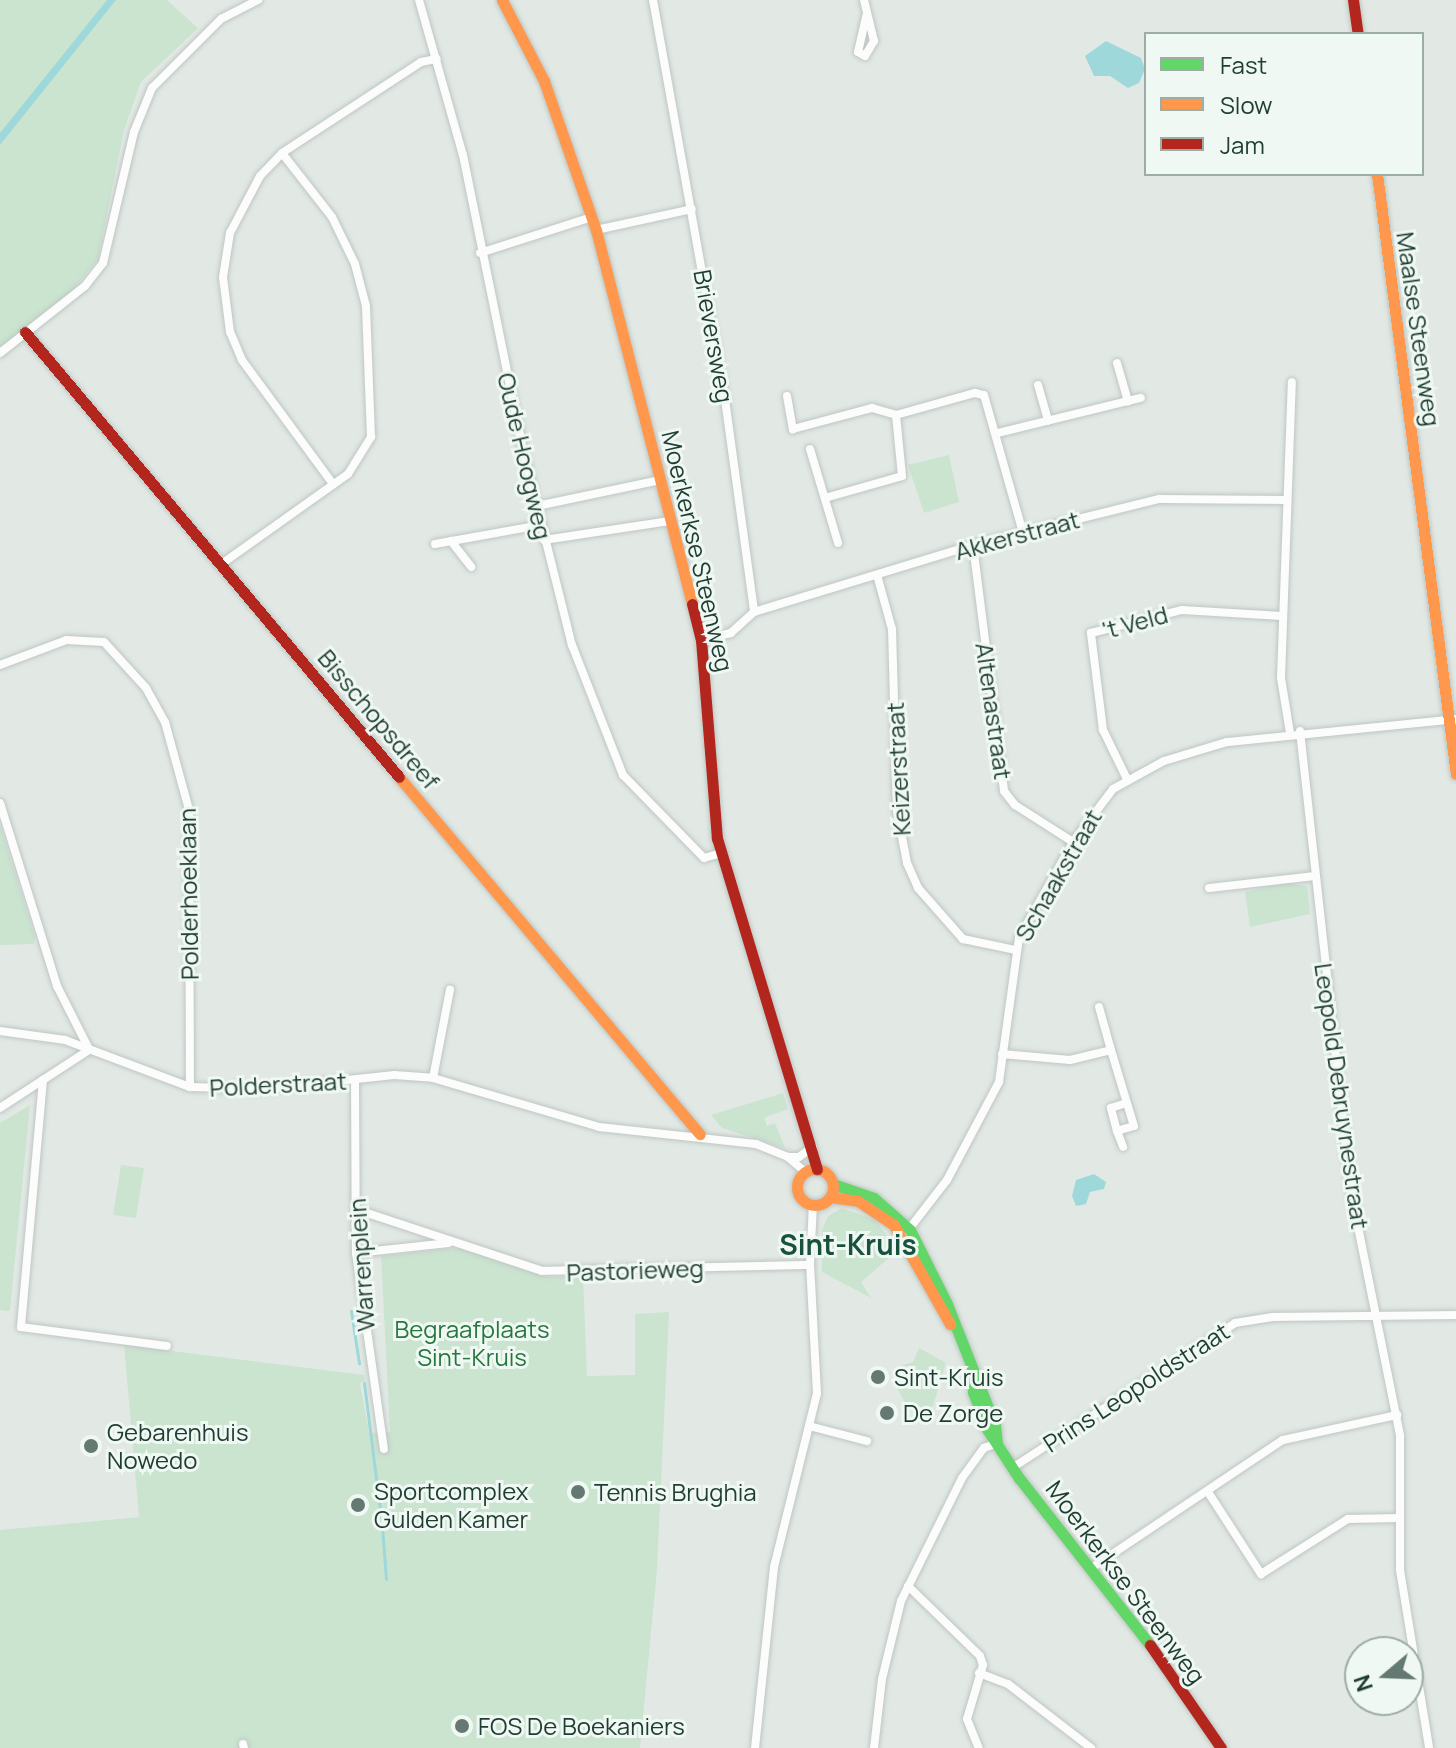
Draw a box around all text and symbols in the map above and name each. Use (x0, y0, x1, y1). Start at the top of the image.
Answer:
legend (1144, 32, 1424, 176)
text: Fast (1220, 48, 1267, 81)
text: Slow (1220, 88, 1273, 121)
text: Jam (1220, 128, 1265, 161)
street label: Maalse Steenweg (1391, 230, 1447, 428)
street label: Brieversweg (688, 267, 740, 405)
street label: Oude Hoogweg (492, 370, 558, 542)
street label: Moerkerkse Steenweg (656, 428, 740, 674)
street label: Akkerstraat (952, 505, 1082, 565)
street label: 't Veld (1099, 599, 1171, 645)
street label: Altenastraat (970, 641, 1018, 781)
street label: Bisschopsdreef (312, 643, 446, 795)
street label: Keizerstraat (880, 702, 916, 836)
street label: Schaakstraat (1009, 804, 1107, 946)
street label: Polderhoeklaan (172, 808, 204, 980)
street label: Leopold Debruynestraat (1309, 961, 1375, 1231)
street label: Polderstraat (209, 1066, 347, 1102)
street label: Warrenplein (342, 1197, 380, 1333)
district label: Sint-Kruis (779, 1227, 917, 1261)
street label: Pastorieweg (566, 1253, 704, 1287)
park label: Begraafplaats Sint-Kruis (395, 1315, 549, 1371)
street label: Prins Leopoldstraat (1038, 1316, 1234, 1458)
place label: Sint-Kruis (894, 1363, 1004, 1391)
marker: Sint-Kruis (869, 1368, 887, 1386)
place label: De Zorge (903, 1399, 1003, 1427)
marker: De Zorge (878, 1404, 896, 1422)
place label: Gebarenhuis Nowedo (107, 1418, 249, 1474)
marker: Gebarenhuis Nowedo (82, 1437, 100, 1455)
street label: Moerkerkse Steenweg (1040, 1475, 1212, 1689)
place label: Sportcomplex Gulden Kamer (374, 1477, 528, 1533)
place label: Tennis Brughia (594, 1478, 757, 1506)
marker: Tennis Brughia (569, 1483, 587, 1501)
marker: Sportcomplex Gulden Kamer (349, 1496, 367, 1514)
north arrow (1344, 1636, 1424, 1716)
text: N (1346, 1671, 1380, 1696)
place label: FOS De Boekaniers (478, 1712, 685, 1740)
marker: FOS De Boekaniers (453, 1717, 471, 1735)

